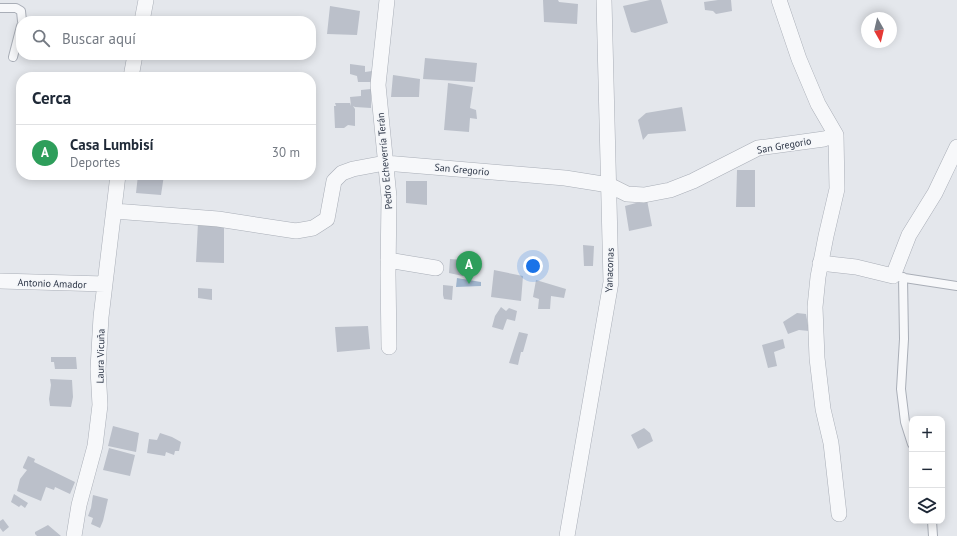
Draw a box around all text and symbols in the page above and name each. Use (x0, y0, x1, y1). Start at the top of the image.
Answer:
north arrow (861, 12, 897, 48)
search box (16, 16, 316, 60)
icon: search (30, 27, 52, 49)
text: Buscar aquí (62, 29, 136, 48)
text: Cerca (32, 87, 71, 109)
street label: Pedro Echeverría Terán (374, 112, 395, 210)
street label: San Gregorio (756, 134, 812, 157)
text: Casa Lumbisí (70, 135, 154, 154)
text: A (41, 144, 49, 161)
text: 30 m (272, 144, 300, 161)
text: Deportes (70, 154, 120, 171)
street label: San Gregorio (434, 161, 490, 178)
street label: Yanaconas (602, 248, 617, 292)
pin: A (456, 251, 482, 284)
your location (523, 256, 543, 276)
street label: Antonio Amador (17, 276, 87, 291)
street label: Laura Vicuña (94, 328, 107, 383)
map controls (909, 416, 945, 524)
button: + (909, 416, 945, 452)
button: − (909, 452, 945, 488)
button: layers (909, 488, 945, 524)

